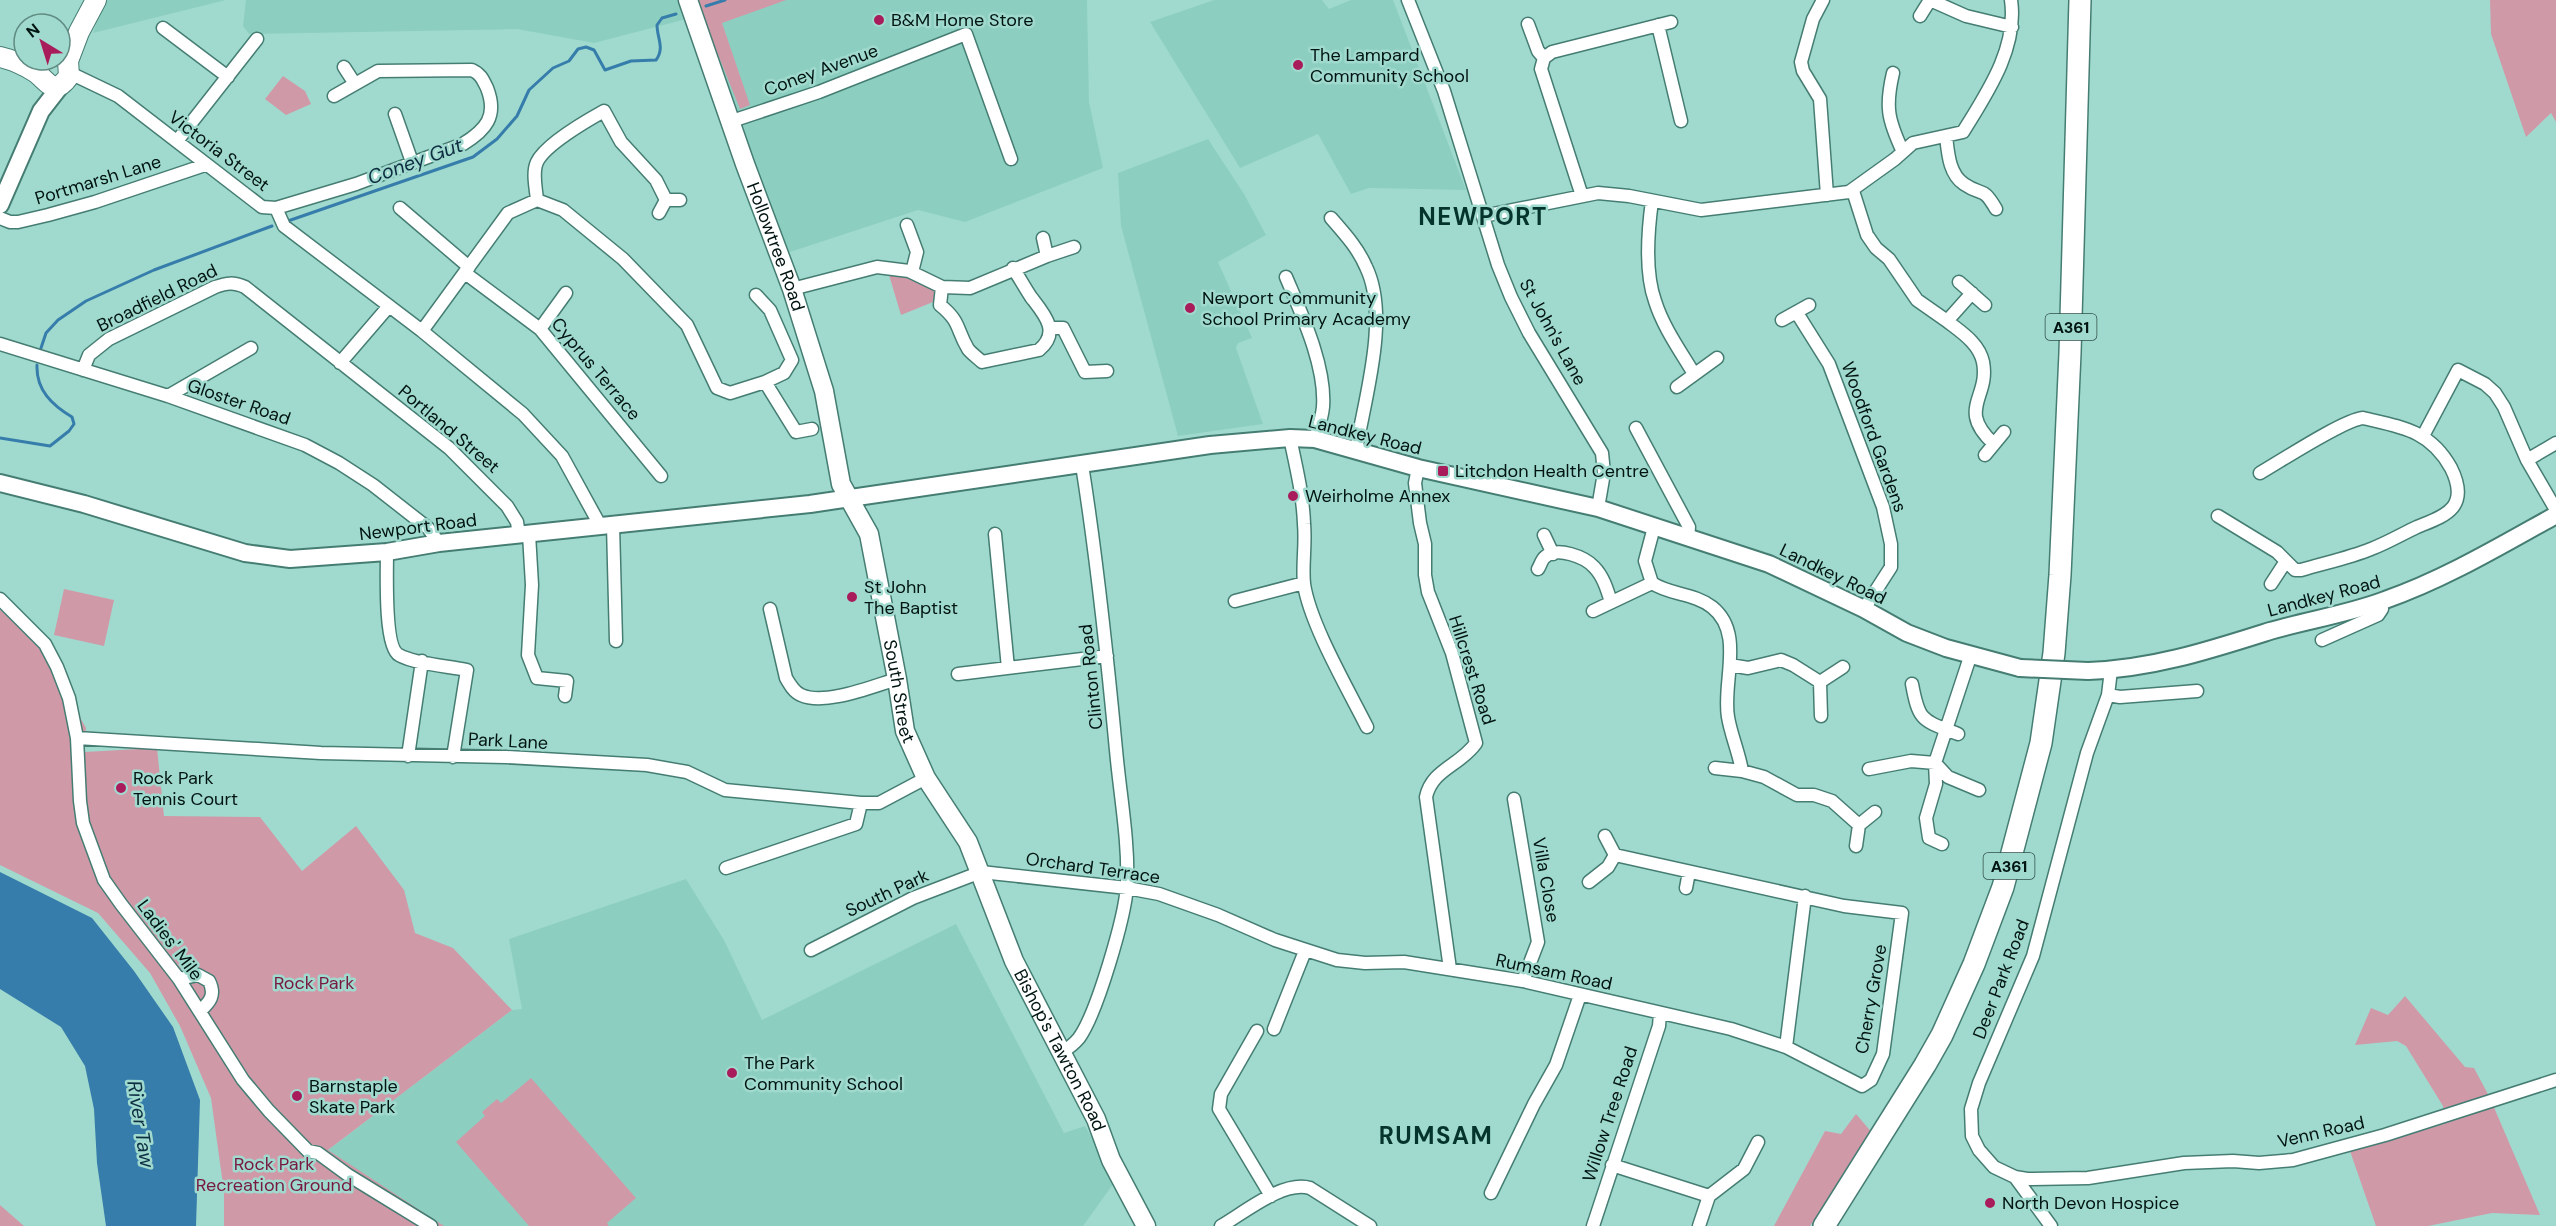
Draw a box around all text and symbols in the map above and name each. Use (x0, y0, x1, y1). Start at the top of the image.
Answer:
place label: B&M Home Store (891, 8, 1033, 32)
north arrow (12, 12, 72, 72)
marker: B&M Home Store (872, 13, 886, 27)
text: N (22, 19, 44, 42)
street label: Coney Avenue (761, 38, 881, 102)
place label: The Lampard Community School (1310, 43, 1469, 88)
marker: The Lampard Community School (1291, 58, 1305, 72)
street label: Victoria Street (164, 105, 274, 197)
water label: Coney Gut (364, 132, 467, 190)
street label: Portmarsh Lane (32, 149, 164, 211)
street label: Hollowtree Road (741, 179, 810, 314)
district label: NEWPORT (1418, 201, 1548, 232)
street label: Broadfield Road (93, 258, 221, 338)
street label: St John's Lane (1514, 274, 1592, 390)
place label: Newport Community School Primary Academy (1202, 286, 1411, 331)
marker: Newport Community School Primary Academy (1183, 301, 1197, 315)
street label: Cyprus Terrace (546, 313, 646, 425)
road number: A361 (2046, 314, 2096, 340)
street label: Woodford Gardens (1836, 358, 1912, 516)
street label: Gloster Road (184, 373, 294, 431)
street label: Portland Street (393, 379, 505, 479)
street label: Landkey Road (1306, 409, 1424, 461)
place label: Litchdon Health Centre (1455, 459, 1649, 483)
marker: Litchdon Health Centre (1436, 464, 1450, 478)
place label: Weirholme Annex (1305, 484, 1450, 508)
marker: Weirholme Annex (1286, 489, 1300, 503)
street label: Newport Road (358, 508, 478, 546)
street label: Landkey Road (1776, 538, 1890, 610)
street label: Landkey Road (2265, 569, 2383, 623)
place label: St John The Baptist (864, 575, 958, 620)
marker: St John The Baptist (845, 590, 859, 604)
street label: Hillcrest Road (1443, 612, 1501, 728)
street label: Clinton Road (1074, 623, 1108, 731)
street label: South Street (878, 637, 921, 747)
street label: Park Lane (467, 727, 549, 755)
place label: Rock Park Tennis Court (133, 766, 238, 811)
marker: Rock Park Tennis Court (114, 781, 128, 795)
street label: Villa Close (1527, 836, 1565, 924)
street label: Orchard Terrace (1024, 847, 1162, 889)
road number: A361 (1984, 853, 2034, 879)
street label: South Park (842, 863, 932, 923)
street label: Ladies' Mile (132, 895, 208, 985)
street label: Deer Park Road (1967, 916, 2035, 1042)
street label: Cherry Grove (1850, 942, 1892, 1056)
street label: Rumsam Road (1493, 948, 1615, 996)
street label: Bishop's Tawton Road (1008, 965, 1111, 1134)
park label: Rock Park (274, 971, 354, 995)
street label: Willow Tree Road (1577, 1043, 1643, 1185)
place label: The Park Community School (744, 1051, 903, 1096)
marker: The Park Community School (725, 1066, 739, 1080)
place label: Barnstaple Skate Park (309, 1074, 398, 1119)
water label: River Taw (121, 1079, 161, 1170)
marker: Barnstaple Skate Park (290, 1089, 304, 1103)
street label: Venn Road (2275, 1110, 2367, 1154)
district label: RUMSAM (1379, 1120, 1493, 1151)
park label: Rock Park Recreation Ground (196, 1152, 352, 1197)
place label: North Devon Hospice (2002, 1191, 2179, 1215)
marker: North Devon Hospice (1983, 1196, 1997, 1210)

